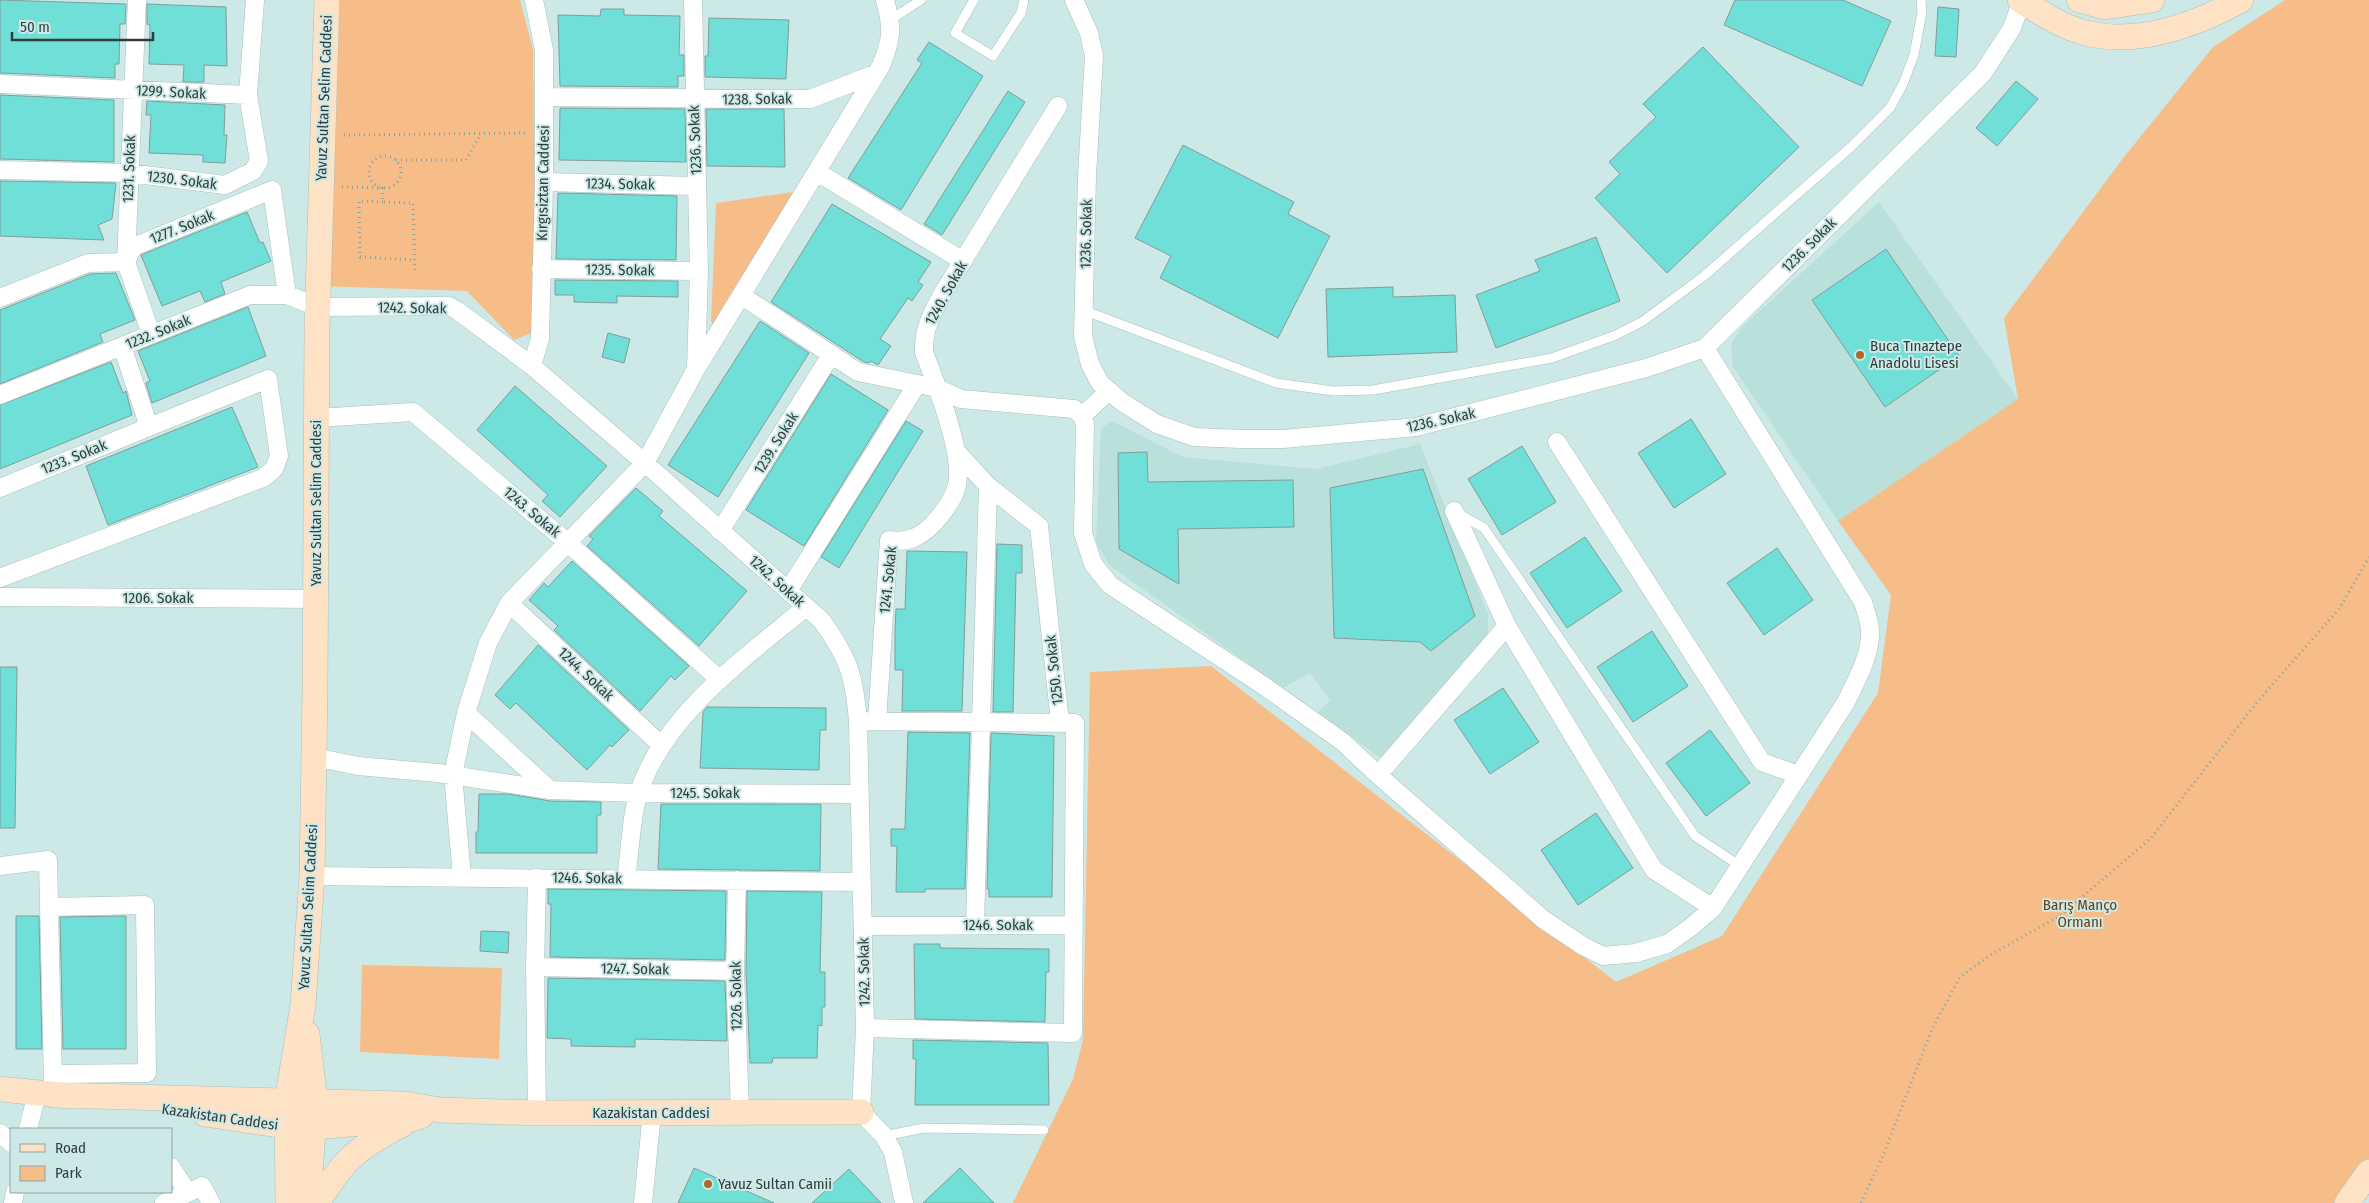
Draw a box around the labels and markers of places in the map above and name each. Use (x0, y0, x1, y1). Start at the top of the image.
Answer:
place label: Buca Tınaztepe Anadolu Lisesi (1870, 337, 1962, 372)
marker: Buca Tınaztepe Anadolu Lisesi (1854, 349, 1866, 361)
place label: Yavuz Sultan Camii (718, 1175, 832, 1193)
marker: Yavuz Sultan Camii (702, 1178, 714, 1190)

